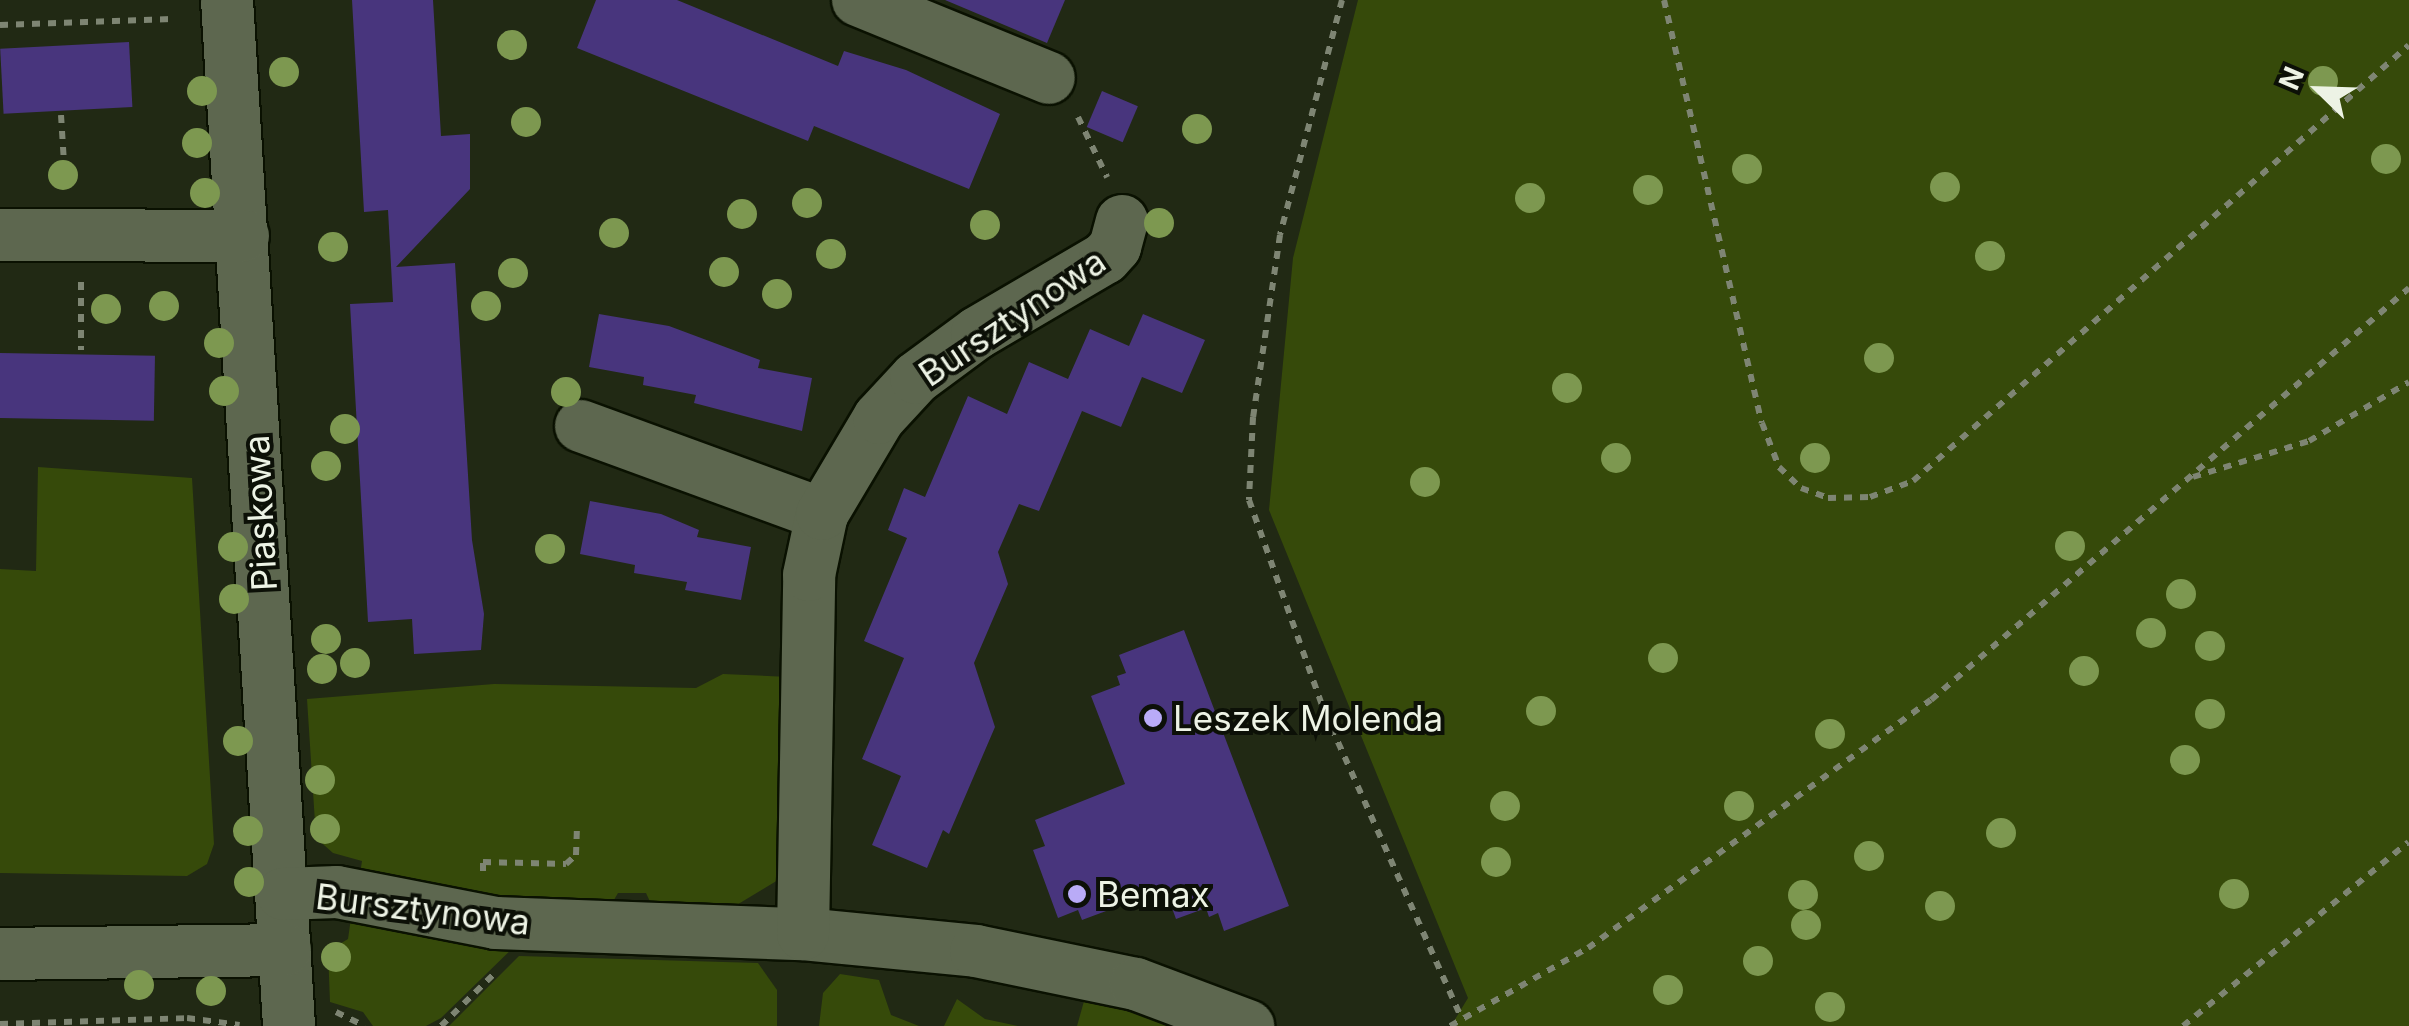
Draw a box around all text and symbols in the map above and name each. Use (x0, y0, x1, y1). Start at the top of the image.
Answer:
north arrow (2269, 40, 2369, 140)
text: N (2272, 62, 2311, 95)
street label: Bursztynowa (911, 239, 1113, 395)
street label: Piaskowa (235, 434, 285, 592)
place label: Leszek Molenda (1173, 697, 1443, 739)
marker: Leszek Molenda (1142, 707, 1164, 729)
place label: Bemax (1097, 873, 1210, 915)
street label: Bursztynowa (313, 875, 533, 943)
marker: Bemax (1066, 883, 1088, 905)

